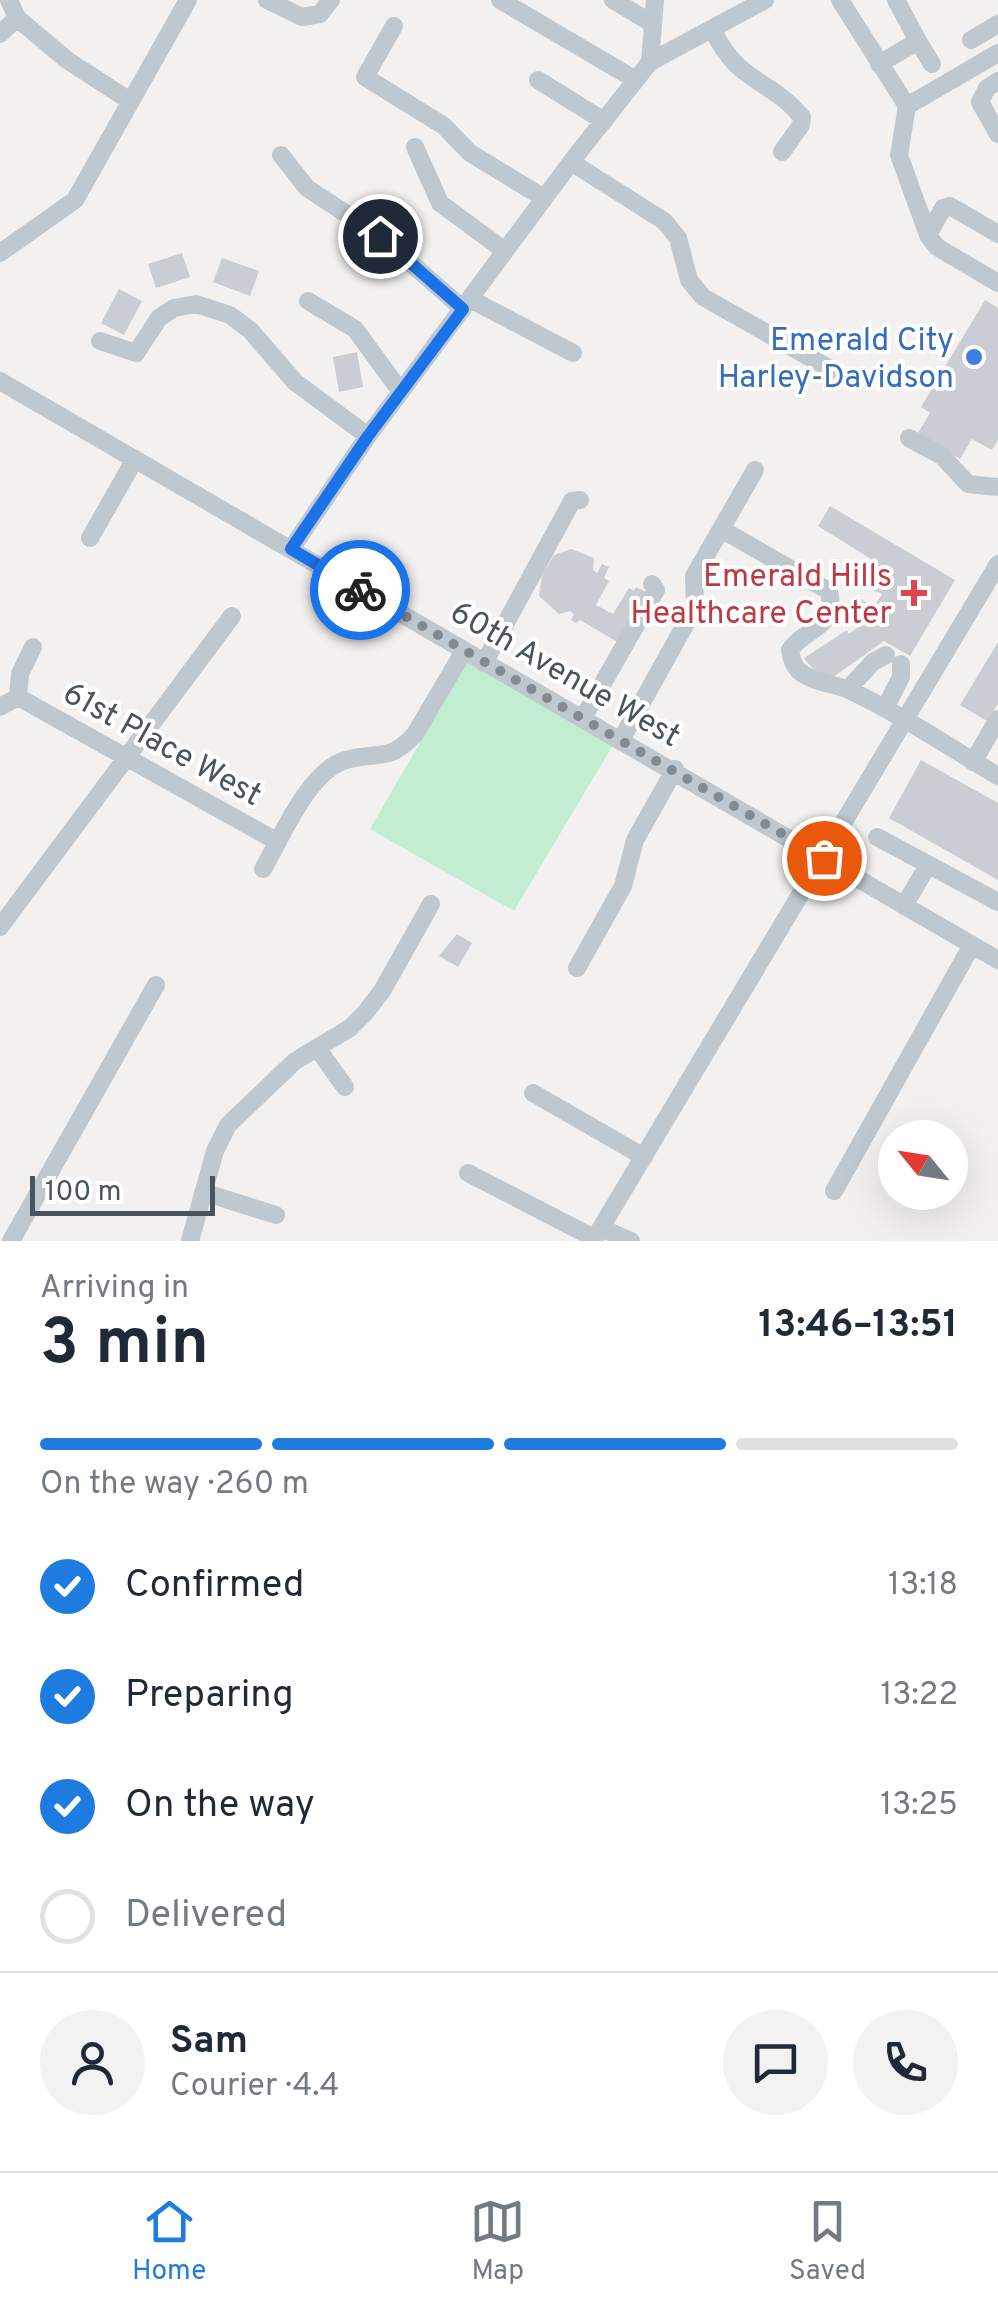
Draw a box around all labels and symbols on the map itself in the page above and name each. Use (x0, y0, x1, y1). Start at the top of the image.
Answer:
pin (338, 194, 423, 279)
place label: Emerald City Harley-Davidson (718, 322, 954, 399)
marker: Emerald City Harley-Davidson (963, 346, 985, 368)
courier (310, 540, 410, 640)
place label: Emerald Hills Healthcare Center (630, 558, 892, 635)
marker: Emerald Hills Healthcare Center (901, 580, 927, 606)
street label: 60th Avenue West (442, 593, 687, 758)
street label: 61st Place West (55, 675, 268, 817)
pin (782, 816, 867, 901)
north arrow (878, 1120, 968, 1210)
scale bar (30, 1171, 215, 1216)

